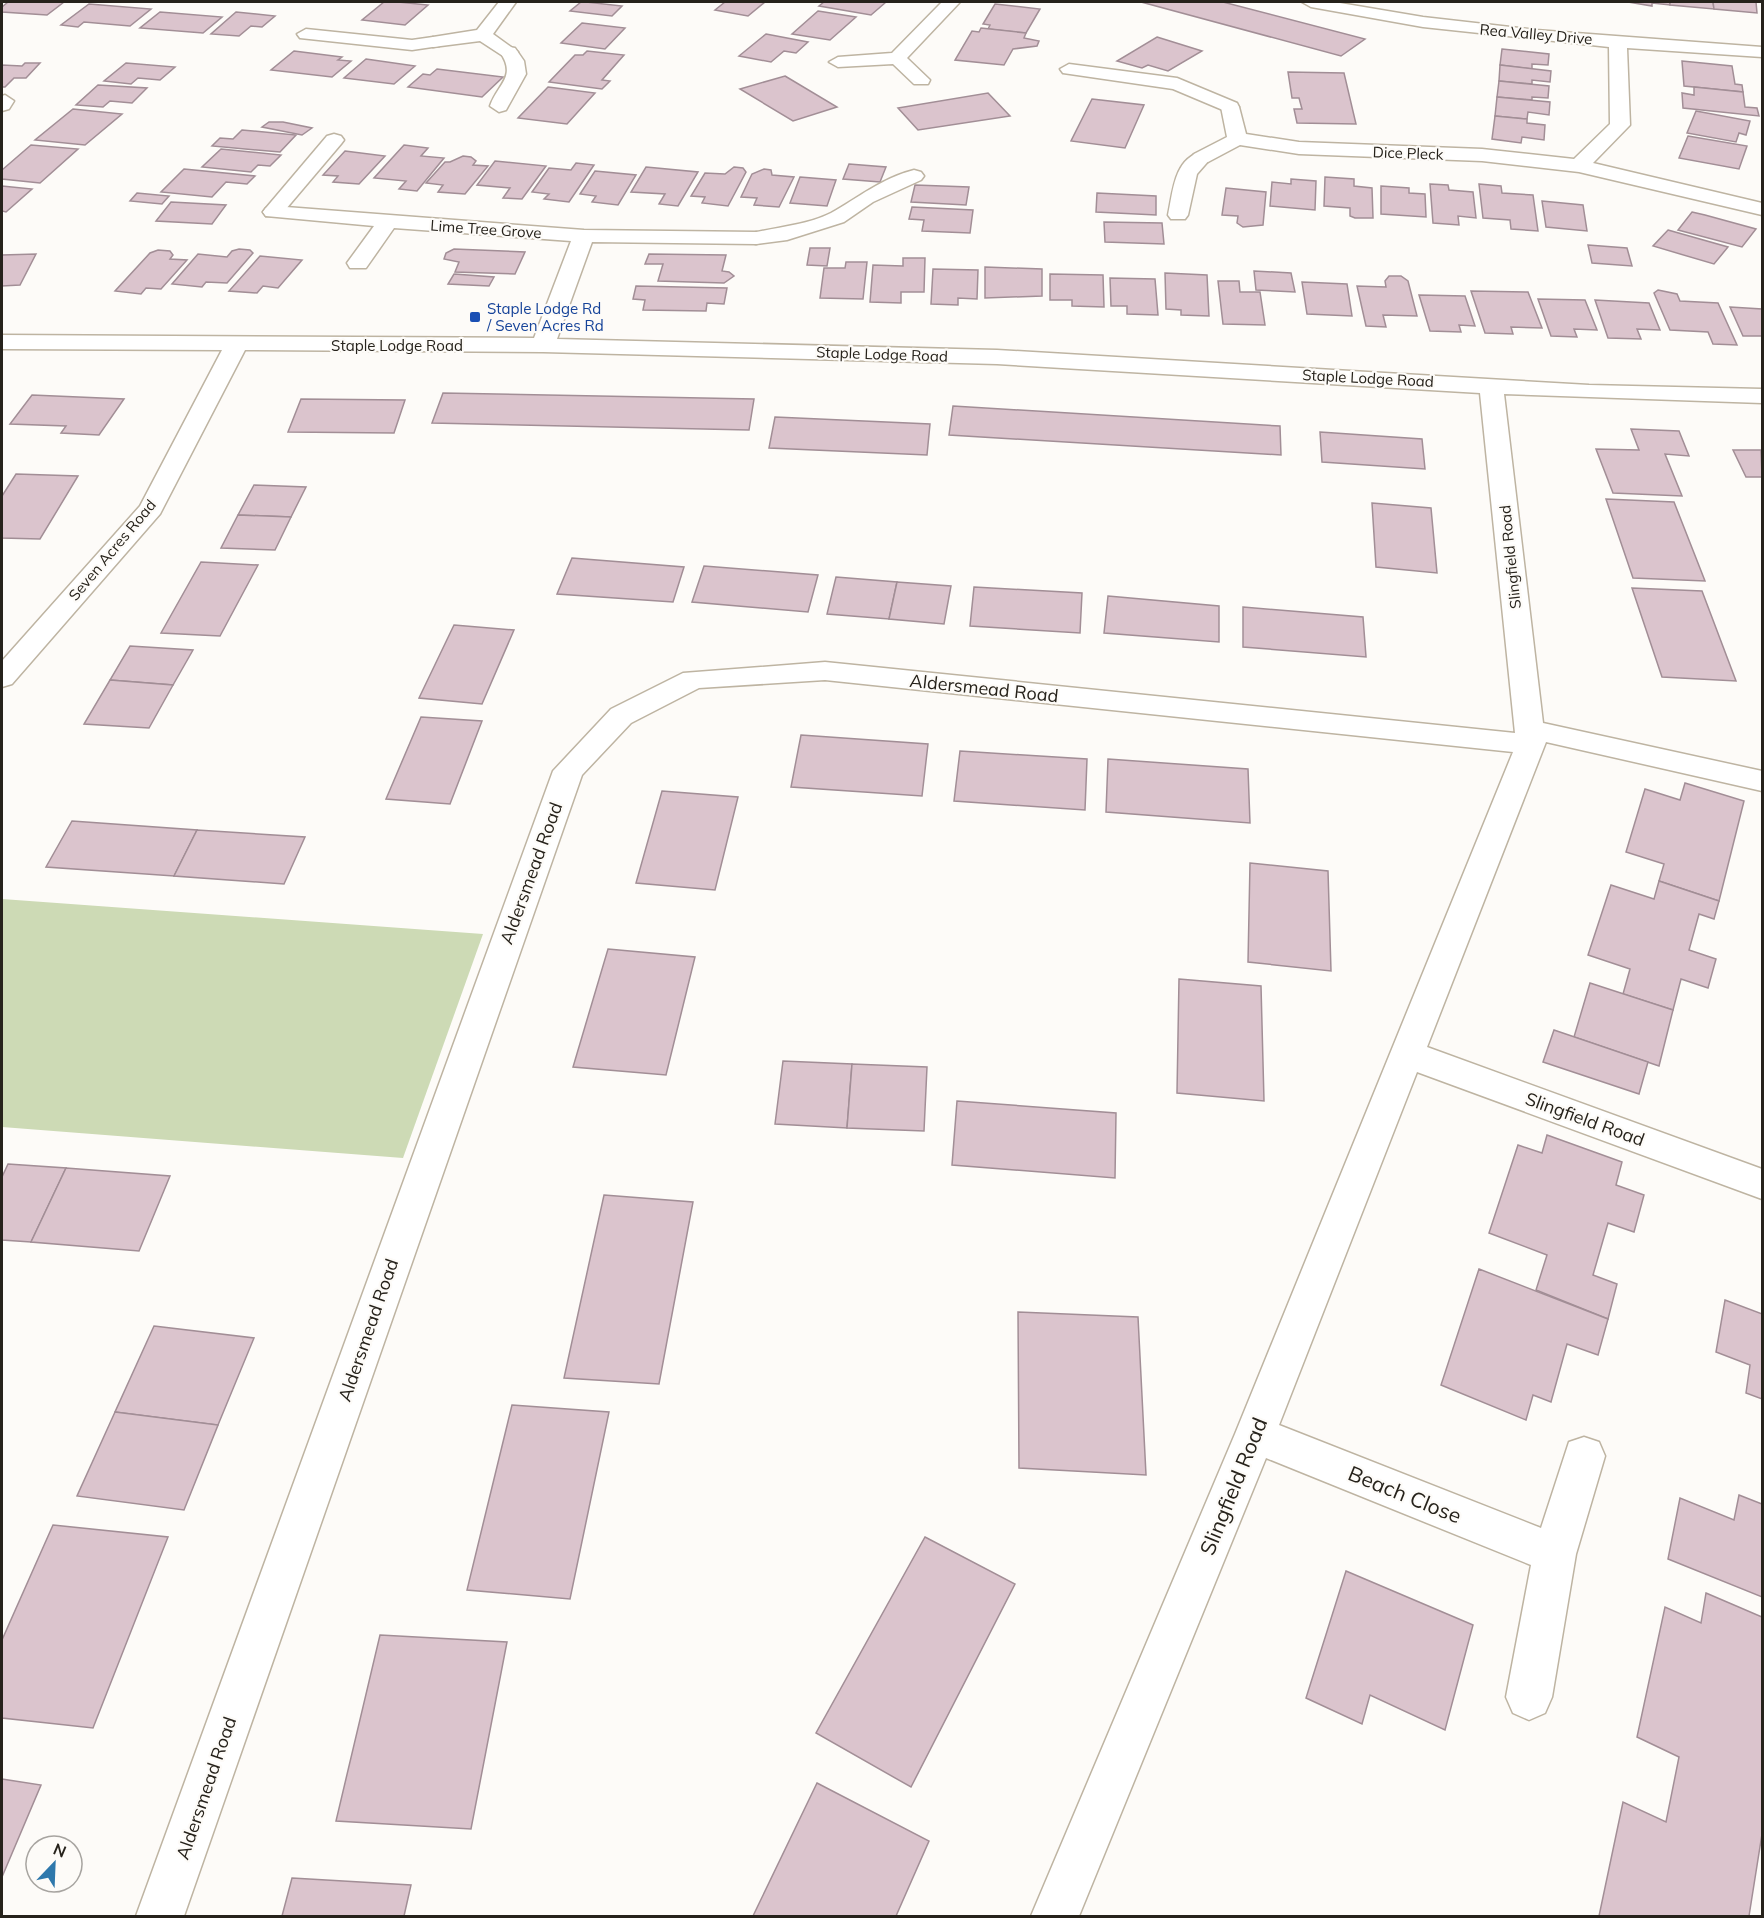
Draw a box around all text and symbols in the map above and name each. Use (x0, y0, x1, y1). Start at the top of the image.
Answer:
street label: Rea Valley Drive (1479, 20, 1593, 48)
street label: Dice Pleck (1372, 142, 1444, 164)
street label: Lime Tree Grove (430, 216, 542, 242)
place label: Staple Lodge Rd / Seven Acres Rd (486, 299, 604, 335)
marker: Staple Lodge Rd / Seven Acres Rd (468, 310, 482, 324)
street label: Staple Lodge Road (331, 336, 463, 355)
street label: Staple Lodge Road (816, 342, 948, 366)
street label: Staple Lodge Road (1302, 365, 1434, 391)
street label: Seven Acres Road (64, 496, 160, 604)
street label: Slingfield Road (1495, 504, 1525, 610)
street label: Aldersmead Road (908, 669, 1060, 707)
street label: Aldersmead Road (495, 799, 567, 947)
street label: Slingfield Road (1522, 1087, 1648, 1151)
street label: Aldersmead Road (333, 1256, 403, 1404)
street label: Slingfield Road (1194, 1413, 1272, 1559)
street label: Beach Close (1345, 1460, 1465, 1528)
street label: Aldersmead Road (171, 1714, 241, 1862)
north arrow (24, 1834, 84, 1894)
text: N (50, 1839, 69, 1862)

